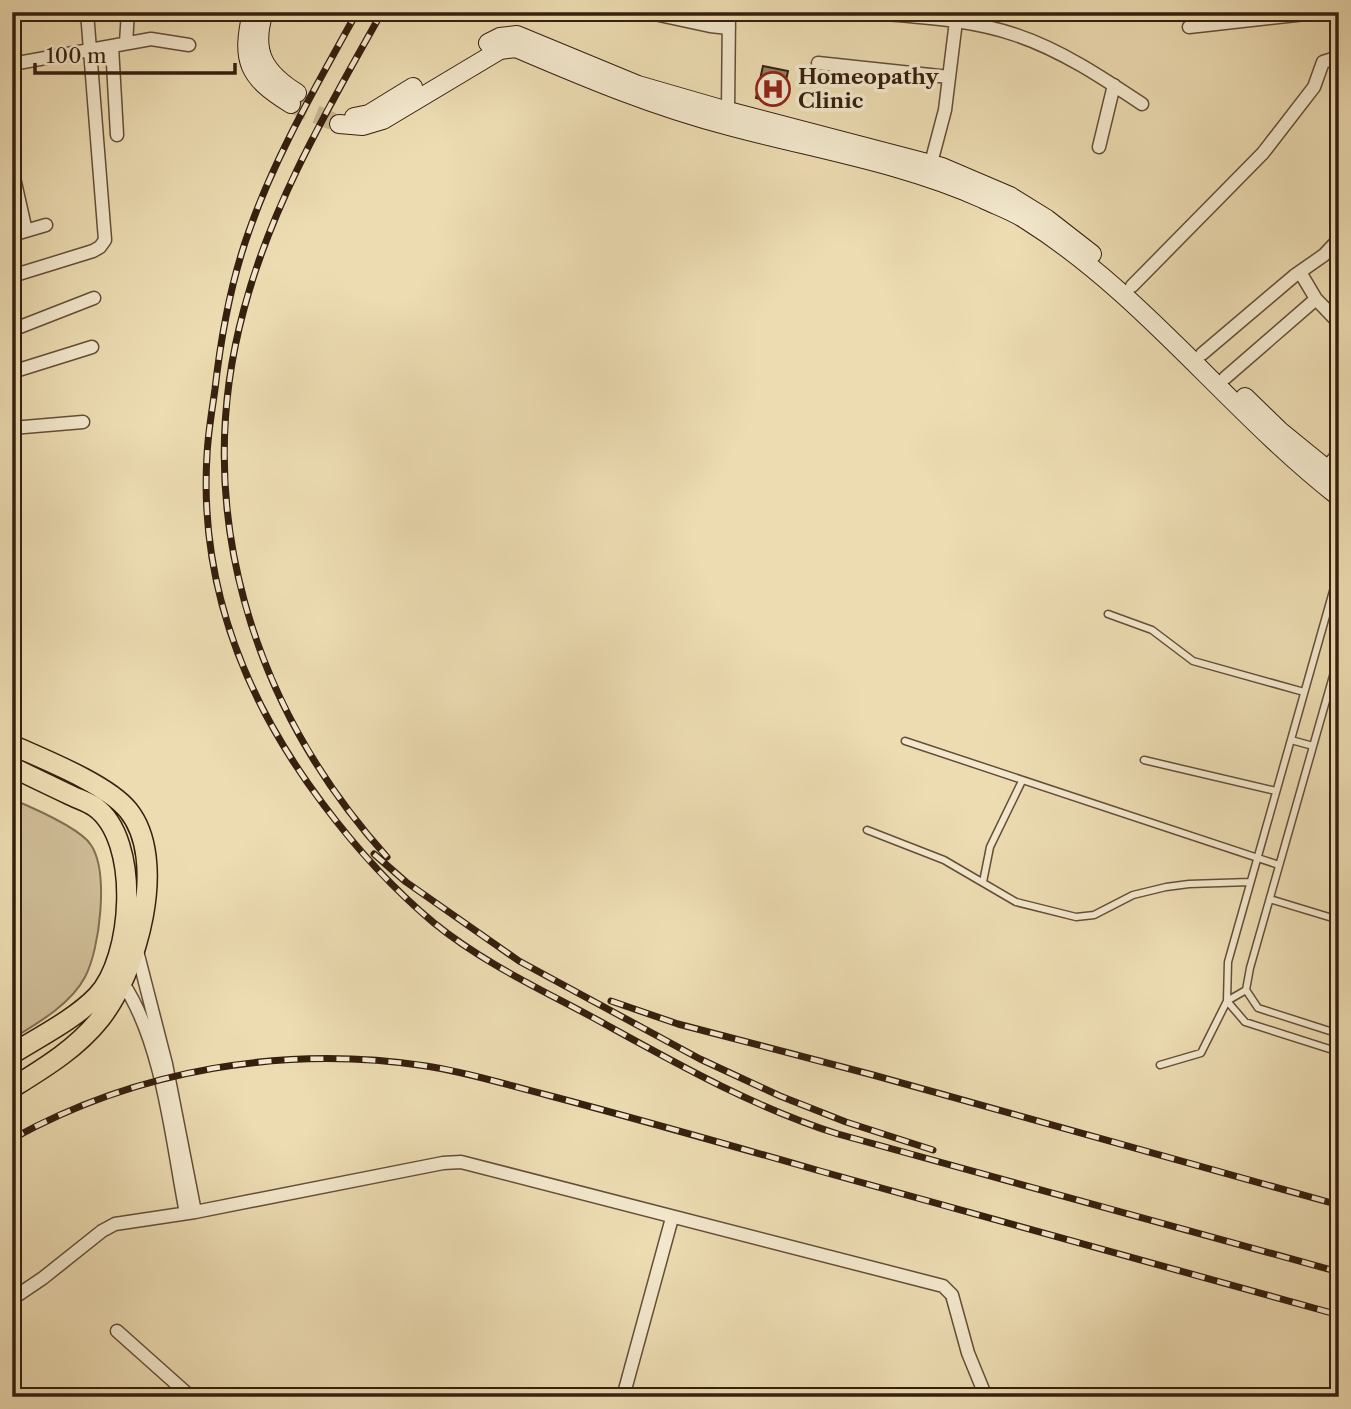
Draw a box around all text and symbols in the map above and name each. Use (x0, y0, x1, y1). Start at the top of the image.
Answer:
scale bar (35, 32, 234, 76)
text: 100 m (46, 43, 107, 68)
place label: Homeopathy Clinic (798, 64, 939, 113)
hospital icon: Homeopathy Clinic (754, 70, 792, 108)

